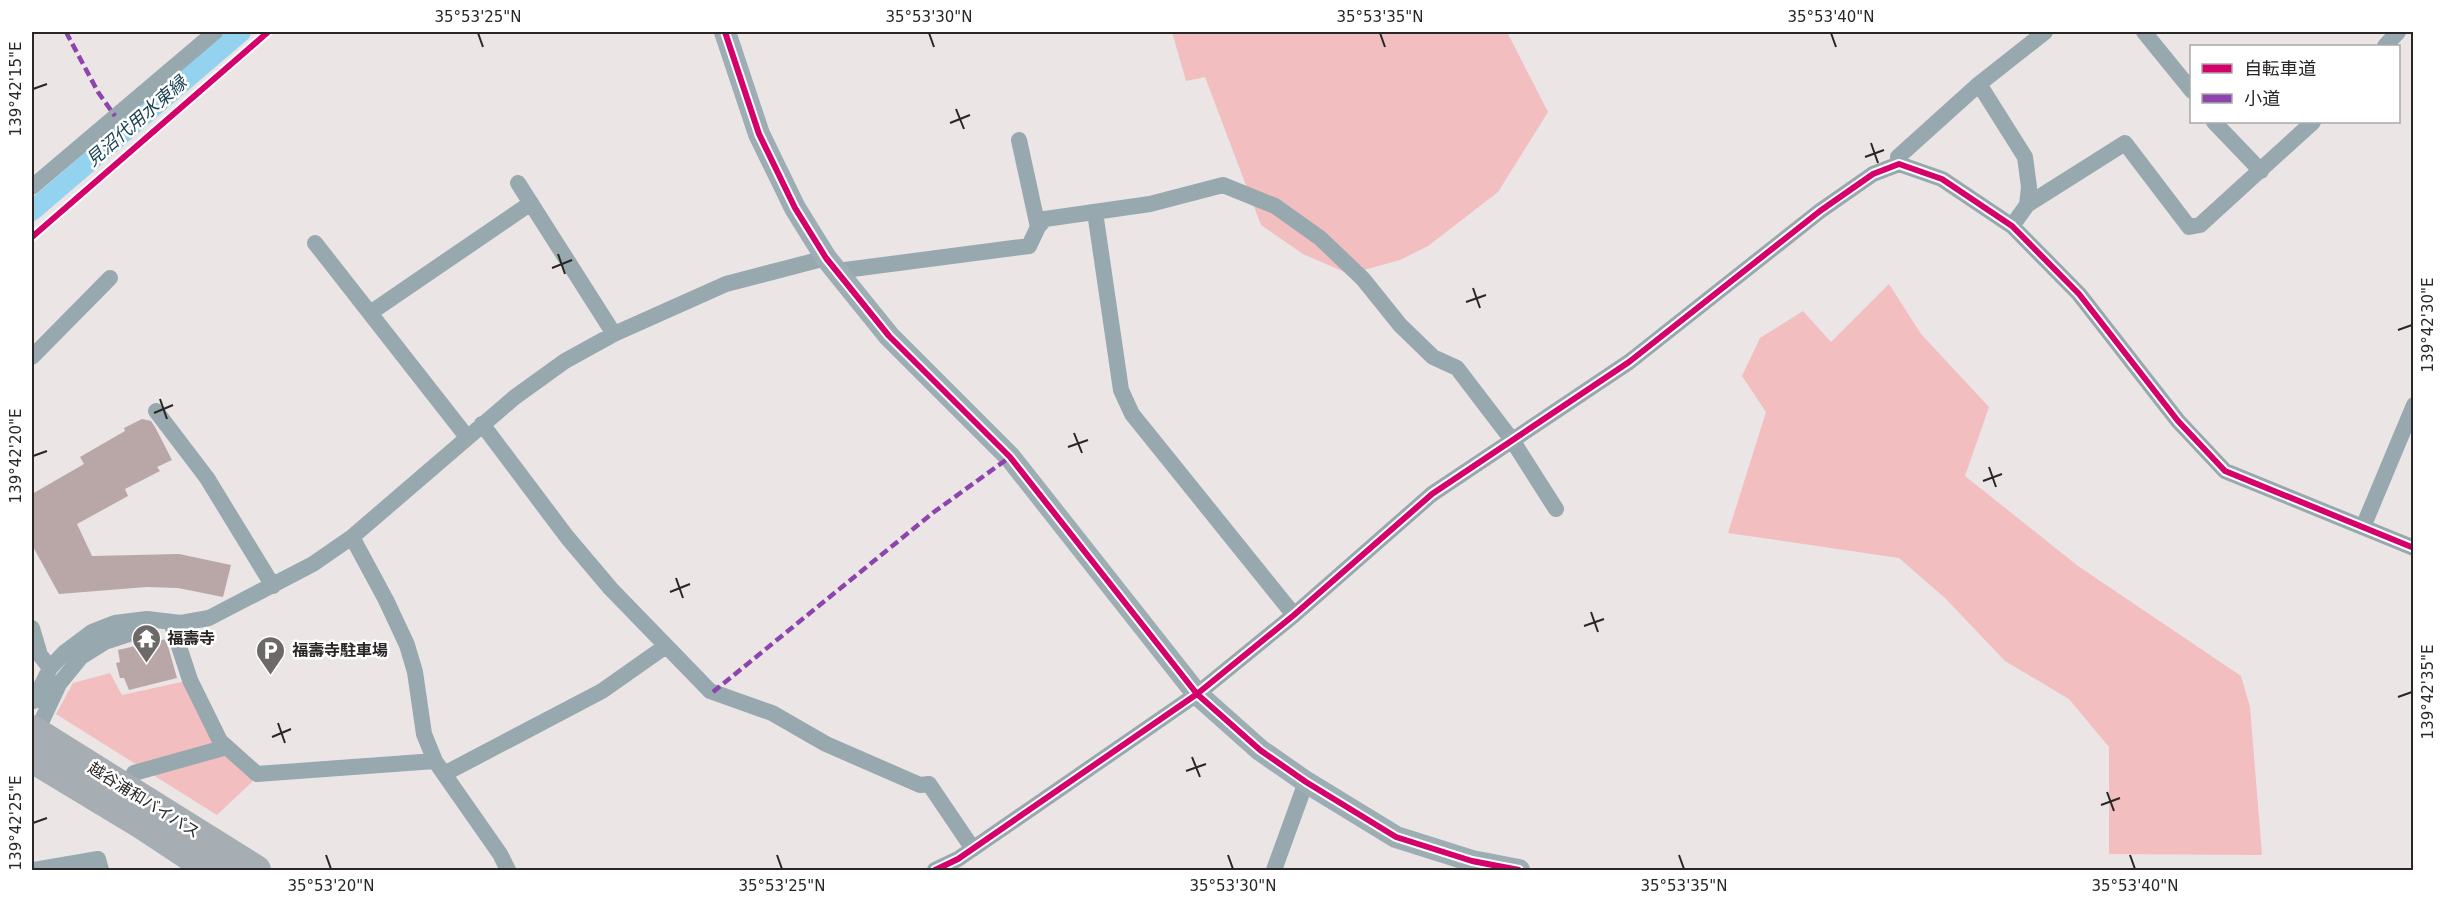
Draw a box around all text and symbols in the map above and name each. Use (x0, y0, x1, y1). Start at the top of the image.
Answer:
text: 35°53'25"N (434, 8, 522, 26)
text: 35°53'30"N (885, 8, 973, 26)
text: 35°53'35"N (1336, 8, 1424, 26)
text: 35°53'40"N (1787, 8, 1875, 26)
text: 139°42'15"E (7, 42, 25, 136)
legend (2190, 45, 2400, 123)
text: 自転車道 (2244, 58, 2316, 79)
water label: 見沼代用水東縁 (82, 70, 192, 170)
text: 小道 (2244, 88, 2280, 109)
text: 139°42'30"E (2419, 278, 2437, 372)
text: 139°42'20"E (7, 409, 25, 503)
temple icon: 福壽寺 (130, 622, 162, 664)
place label: 福壽寺 (167, 629, 215, 648)
parking icon: 福壽寺駐車場 (255, 634, 287, 676)
place label: 福壽寺駐車場 (292, 641, 388, 660)
text: 139°42'35"E (2419, 645, 2437, 739)
street label: 越谷浦和バイパス (85, 758, 203, 842)
text: 139°42'25"E (7, 776, 25, 870)
text: 35°53'20"N (287, 877, 375, 895)
text: 35°53'25"N (738, 877, 826, 895)
text: 35°53'30"N (1189, 877, 1277, 895)
text: 35°53'35"N (1640, 877, 1728, 895)
text: 35°53'40"N (2091, 877, 2179, 895)

